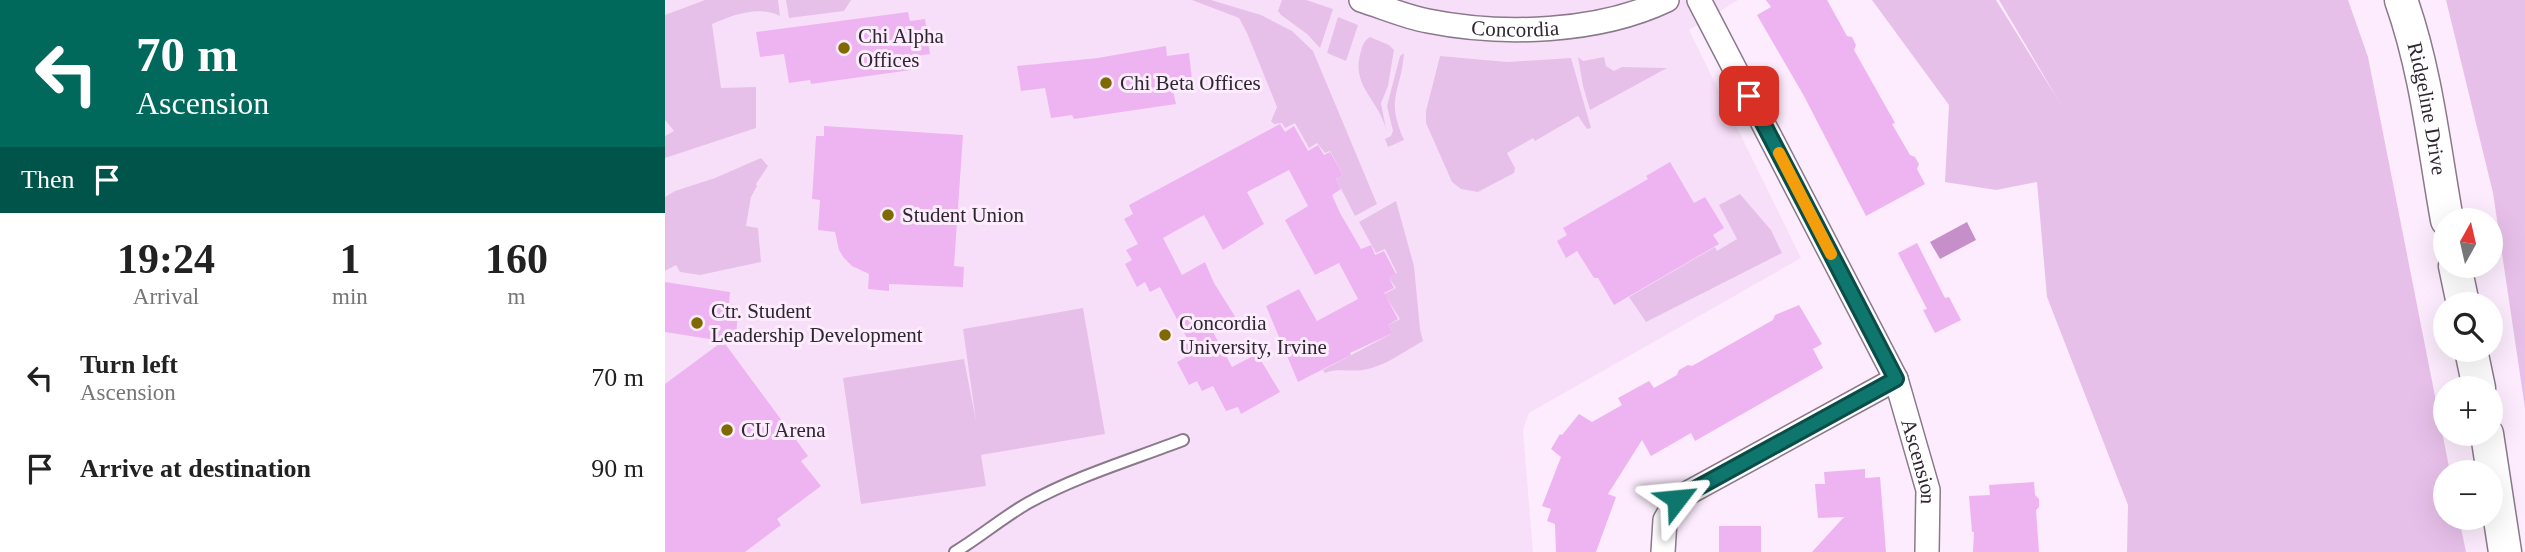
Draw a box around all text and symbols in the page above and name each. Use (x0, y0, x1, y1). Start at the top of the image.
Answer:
street label: Concordia (1470, 15, 1561, 42)
place label: Chi Alpha Offices (858, 24, 944, 72)
text: 70 m (136, 27, 238, 82)
icon: left (21, 28, 112, 119)
marker: Chi Alpha Offices (836, 40, 852, 56)
street label: Ridgeline Drive (2403, 40, 2451, 177)
pin (1719, 66, 1779, 126)
place label: Chi Beta Offices (1120, 71, 1261, 95)
marker: Chi Beta Offices (1098, 75, 1114, 91)
icon: arrive (1730, 77, 1768, 115)
text: Ascension (136, 85, 269, 121)
icon: arrive (88, 161, 126, 199)
text: Then (21, 165, 74, 194)
place label: Student Union (902, 203, 1024, 227)
marker: Student Union (880, 207, 896, 223)
north arrow (2433, 208, 2503, 278)
map controls (2433, 208, 2503, 530)
text: 19:24 (117, 236, 215, 282)
text: 1 (339, 236, 360, 282)
text: 160 (485, 236, 548, 282)
text: Arrival (133, 284, 199, 309)
text: min (332, 284, 368, 309)
text: m (507, 284, 525, 309)
button: search (2433, 292, 2503, 362)
place label: Ctr. Student Leadership Development (711, 299, 923, 347)
place label: Concordia University, Irvine (1179, 311, 1327, 359)
marker: Ctr. Student Leadership Development (689, 315, 705, 331)
marker: Concordia University, Irvine (1157, 327, 1173, 343)
text: Turn left (80, 350, 178, 379)
icon: left (21, 359, 59, 397)
text: 70 m (591, 363, 644, 392)
button: + (2433, 376, 2503, 446)
text: Ascension (80, 380, 176, 405)
street label: Ascension (1896, 416, 1941, 505)
place label: CU Arena (741, 418, 826, 442)
marker: CU Arena (719, 422, 735, 438)
icon: arrive (21, 450, 59, 488)
text: Arrive at destination (80, 454, 311, 483)
text: 90 m (591, 454, 644, 483)
button: − (2433, 460, 2503, 530)
position arrow (1640, 462, 1714, 536)

